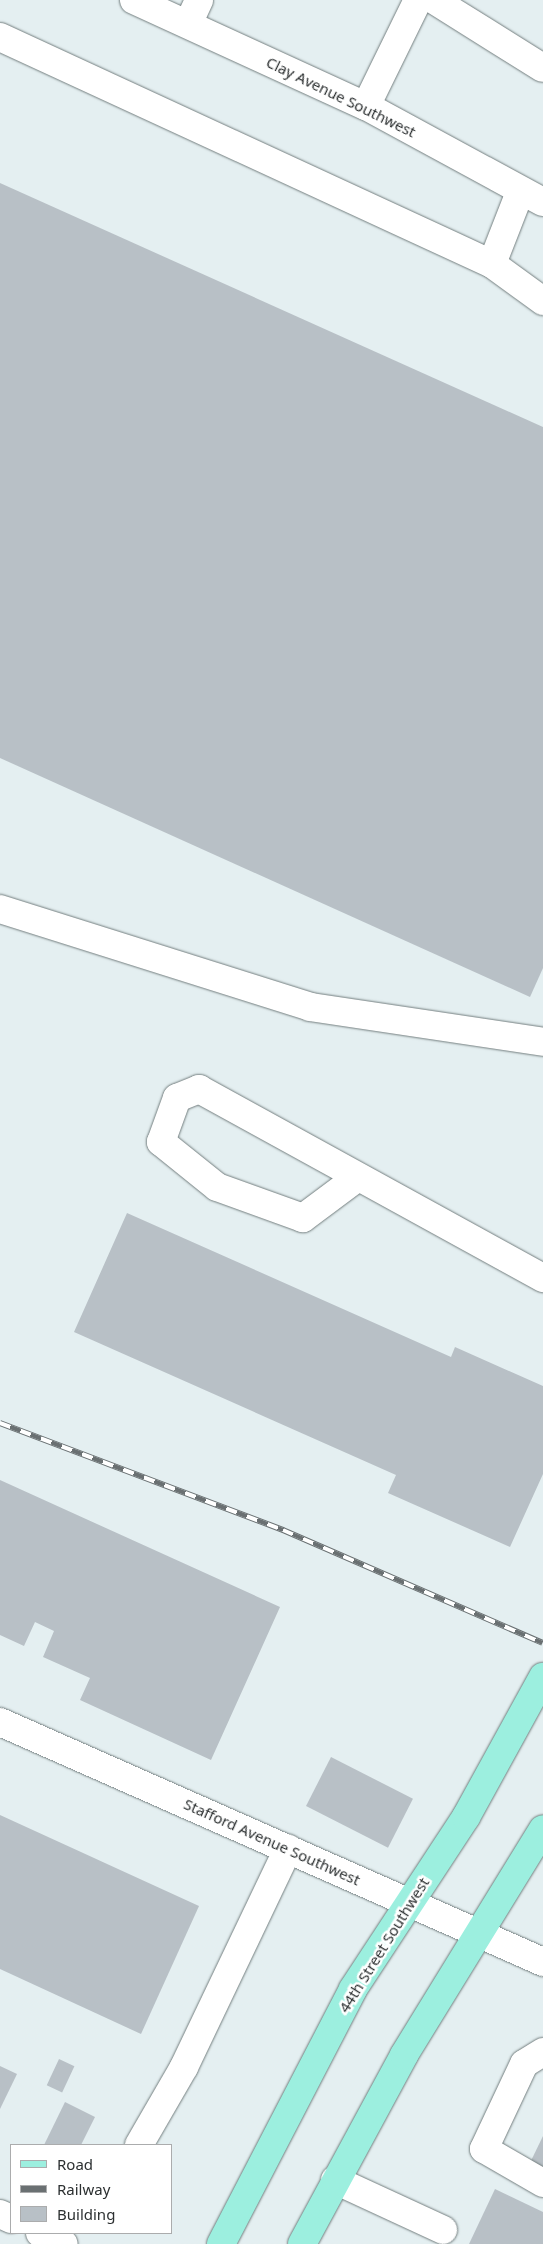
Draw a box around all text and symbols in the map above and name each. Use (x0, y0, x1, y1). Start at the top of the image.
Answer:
street label: Clay Avenue Southwest (263, 53, 419, 141)
street label: Stafford Avenue Southwest (181, 1795, 363, 1889)
street label: 44th Street Southwest (335, 1874, 433, 2016)
legend (10, 2144, 172, 2234)
text: Road (57, 2154, 93, 2174)
text: Railway (57, 2179, 110, 2199)
text: Building (57, 2204, 115, 2224)

